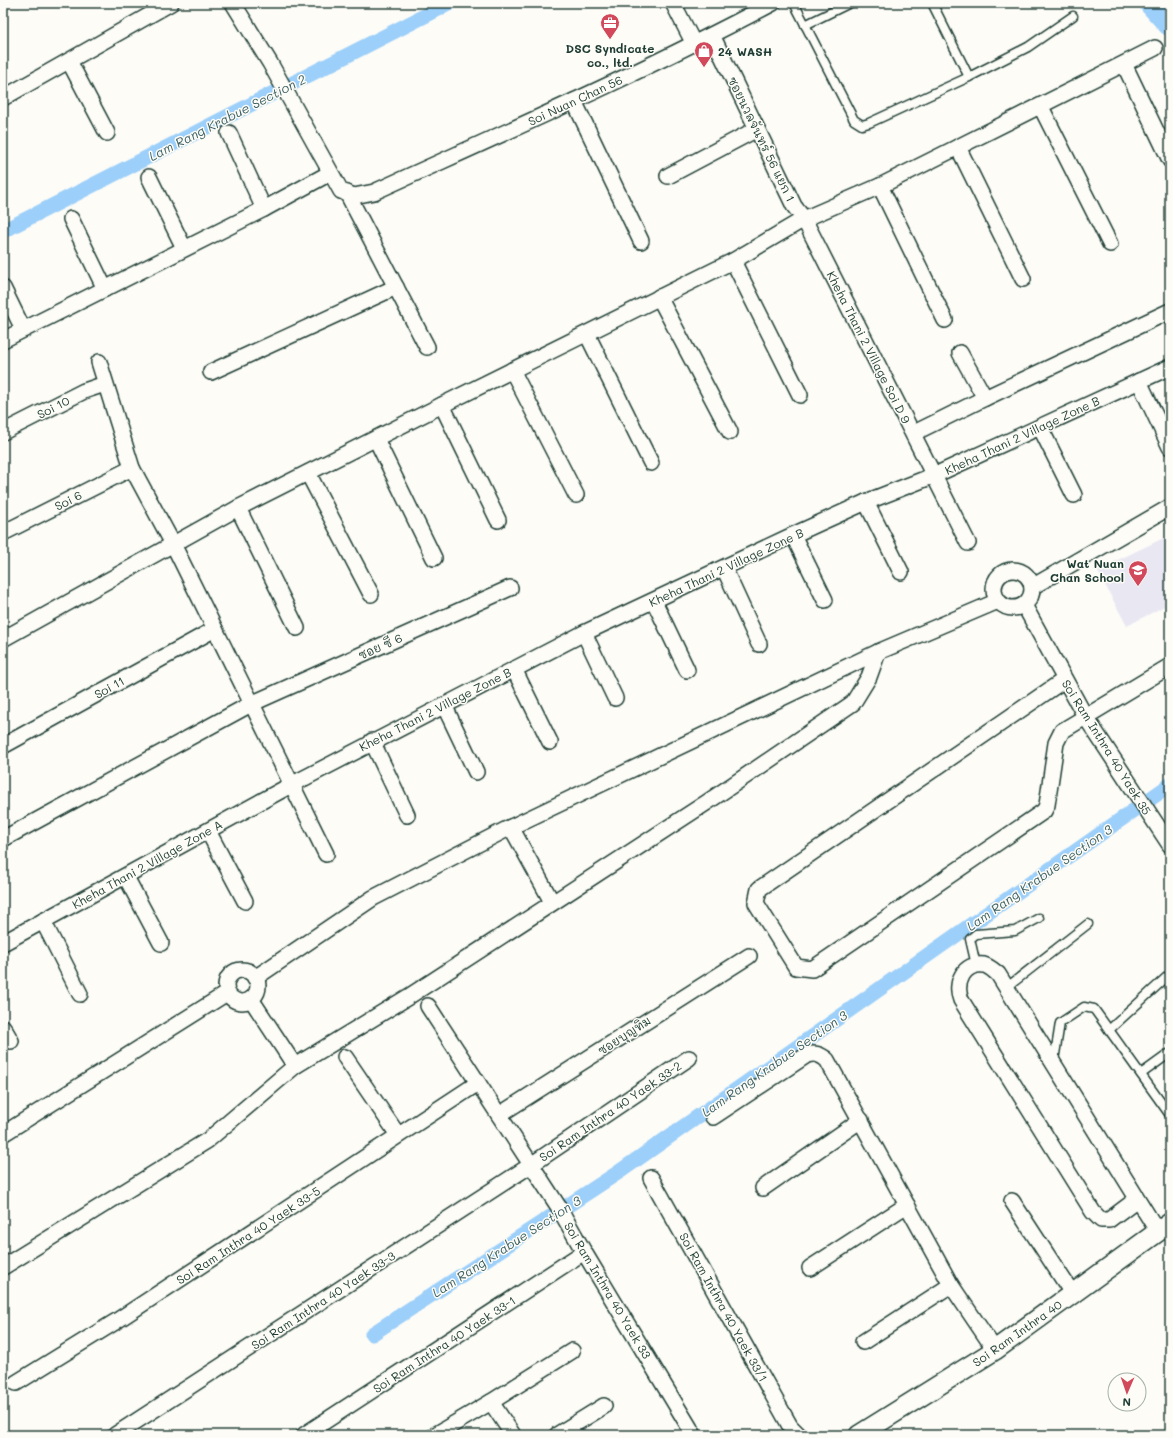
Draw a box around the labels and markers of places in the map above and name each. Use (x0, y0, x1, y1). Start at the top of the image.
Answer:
office icon: DSC Syndicate co., ltd. (599, 12, 621, 40)
place label: DSC Syndicate co., ltd. (566, 40, 654, 70)
shop icon: 24 WASH (693, 40, 715, 68)
place label: 24 WASH (718, 43, 772, 59)
place label: Wat Nuan Chan School (1050, 555, 1124, 585)
school or university icon: Wat Nuan Chan School (1127, 559, 1149, 587)

